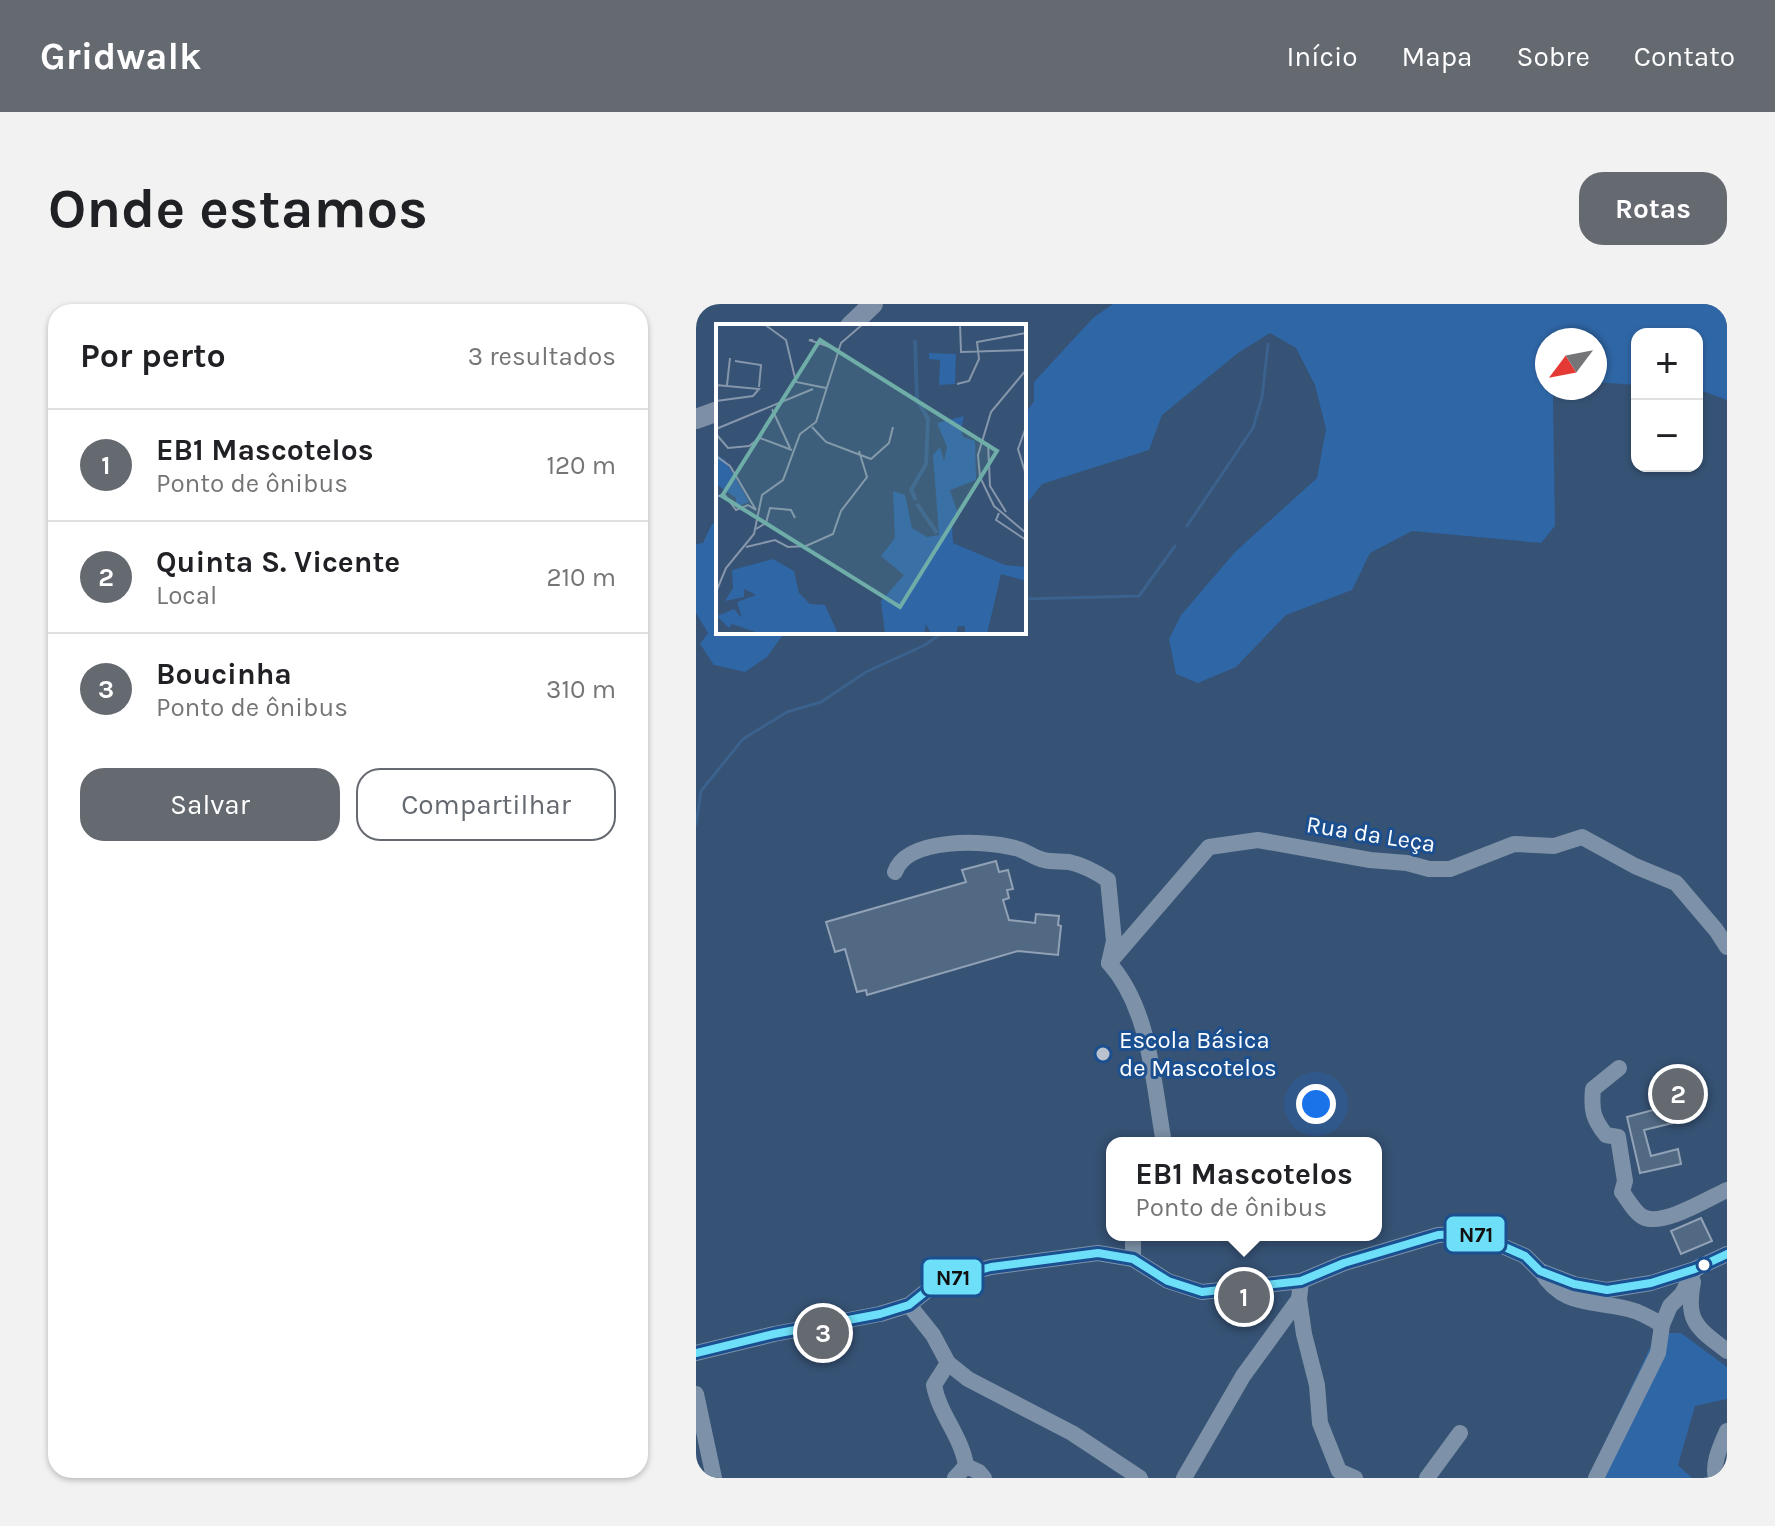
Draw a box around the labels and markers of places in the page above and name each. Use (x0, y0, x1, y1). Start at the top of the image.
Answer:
place label: Escola Básica de Mascotelos (1119, 1026, 1277, 1082)
marker: Escola Básica de Mascotelos (1094, 1045, 1112, 1063)
pin: 2 (1652, 1064, 1704, 1124)
unlabelled marker (1696, 1257, 1712, 1273)
pin: 1 (1218, 1267, 1270, 1327)
pin: 3 (797, 1303, 849, 1363)

